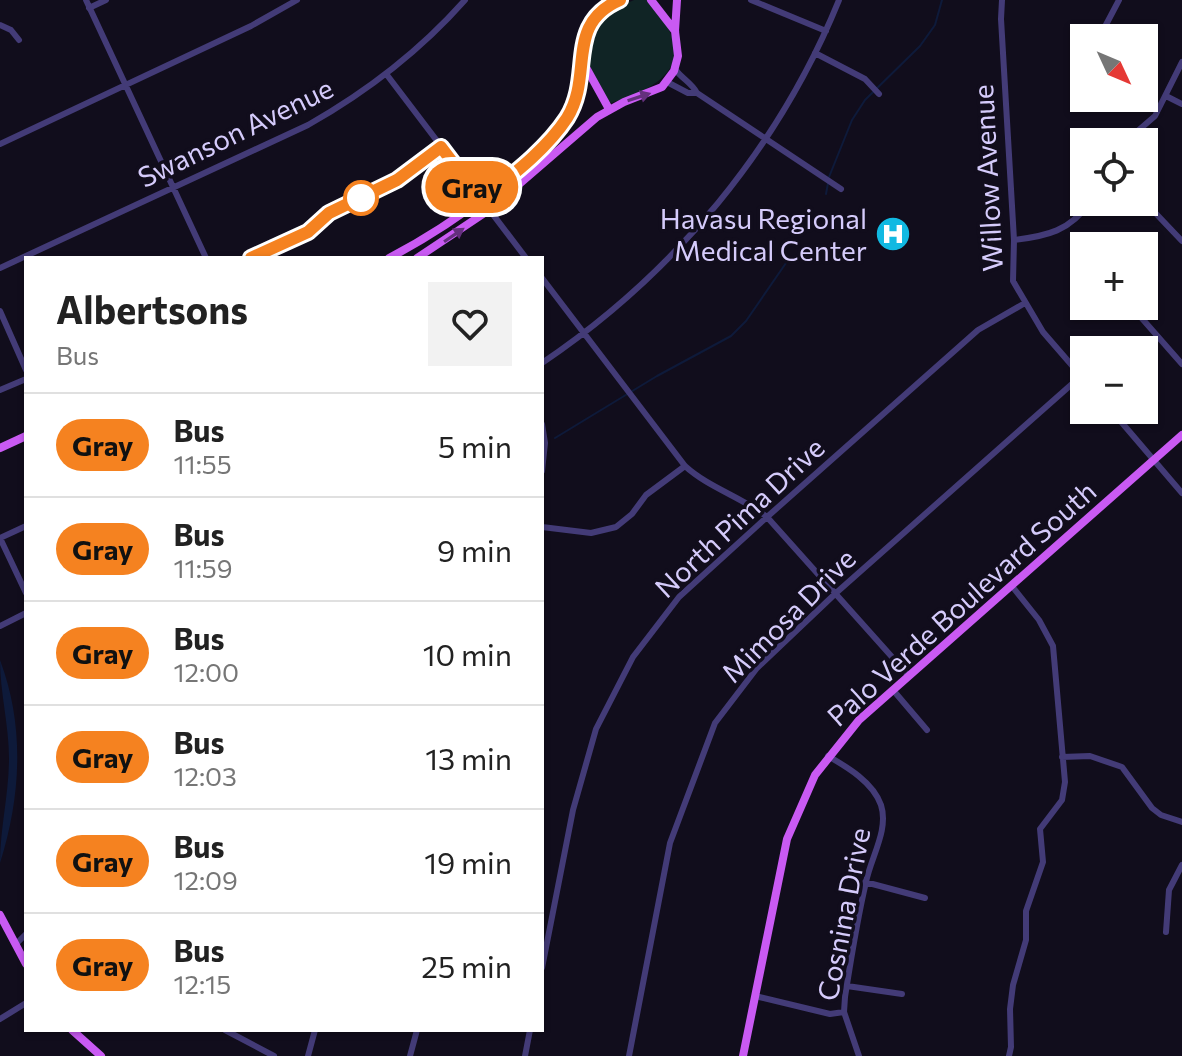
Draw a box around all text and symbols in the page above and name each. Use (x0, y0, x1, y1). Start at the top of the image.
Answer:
north arrow (1070, 24, 1158, 112)
map controls (1070, 24, 1158, 424)
street label: Swanson Avenue (132, 70, 338, 194)
street label: Willow Avenue (965, 84, 1009, 272)
one-way arrow (628, 90, 652, 103)
button: locate (1070, 128, 1158, 216)
line badge: Gray (416, 161, 528, 213)
text: Gray (441, 170, 503, 204)
unlabelled marker (344, 181, 378, 215)
place label: Havasu Regional Medical Center (660, 201, 867, 267)
hospital icon: Havasu Regional Medical Center (874, 215, 912, 253)
one-way arrow (443, 228, 464, 243)
button: + (1070, 232, 1158, 320)
button: heart (428, 282, 512, 366)
text: Albertsons (56, 285, 248, 332)
button: − (1070, 336, 1158, 424)
text: Bus (56, 339, 99, 370)
text: Bus (173, 411, 224, 448)
text: 5 min (438, 427, 512, 464)
text: Gray (72, 428, 133, 462)
street label: North Pima Drive (647, 430, 831, 604)
text: 11:55 (173, 448, 232, 479)
street label: Palo Verde Boulevard South (820, 473, 1102, 733)
text: Bus (173, 515, 224, 552)
text: 9 min (437, 531, 512, 568)
text: Gray (72, 532, 133, 566)
street label: Mimosa Drive (714, 541, 862, 689)
text: 11:59 (173, 552, 233, 583)
text: Bus (173, 619, 224, 656)
text: 10 min (423, 635, 512, 672)
text: Gray (72, 636, 133, 670)
text: 12:00 (173, 656, 239, 687)
text: Bus (173, 723, 224, 760)
text: 13 min (425, 739, 512, 776)
text: Gray (72, 740, 133, 774)
text: 12:03 (173, 760, 237, 791)
street label: Cosnina Drive (810, 825, 876, 1003)
text: Bus (173, 827, 224, 864)
text: 19 min (424, 843, 512, 880)
text: Gray (72, 844, 133, 878)
text: 12:09 (173, 864, 238, 895)
text: Bus (173, 931, 224, 968)
text: 25 min (421, 947, 512, 984)
text: Gray (72, 948, 133, 982)
text: 12:15 (173, 968, 231, 999)

